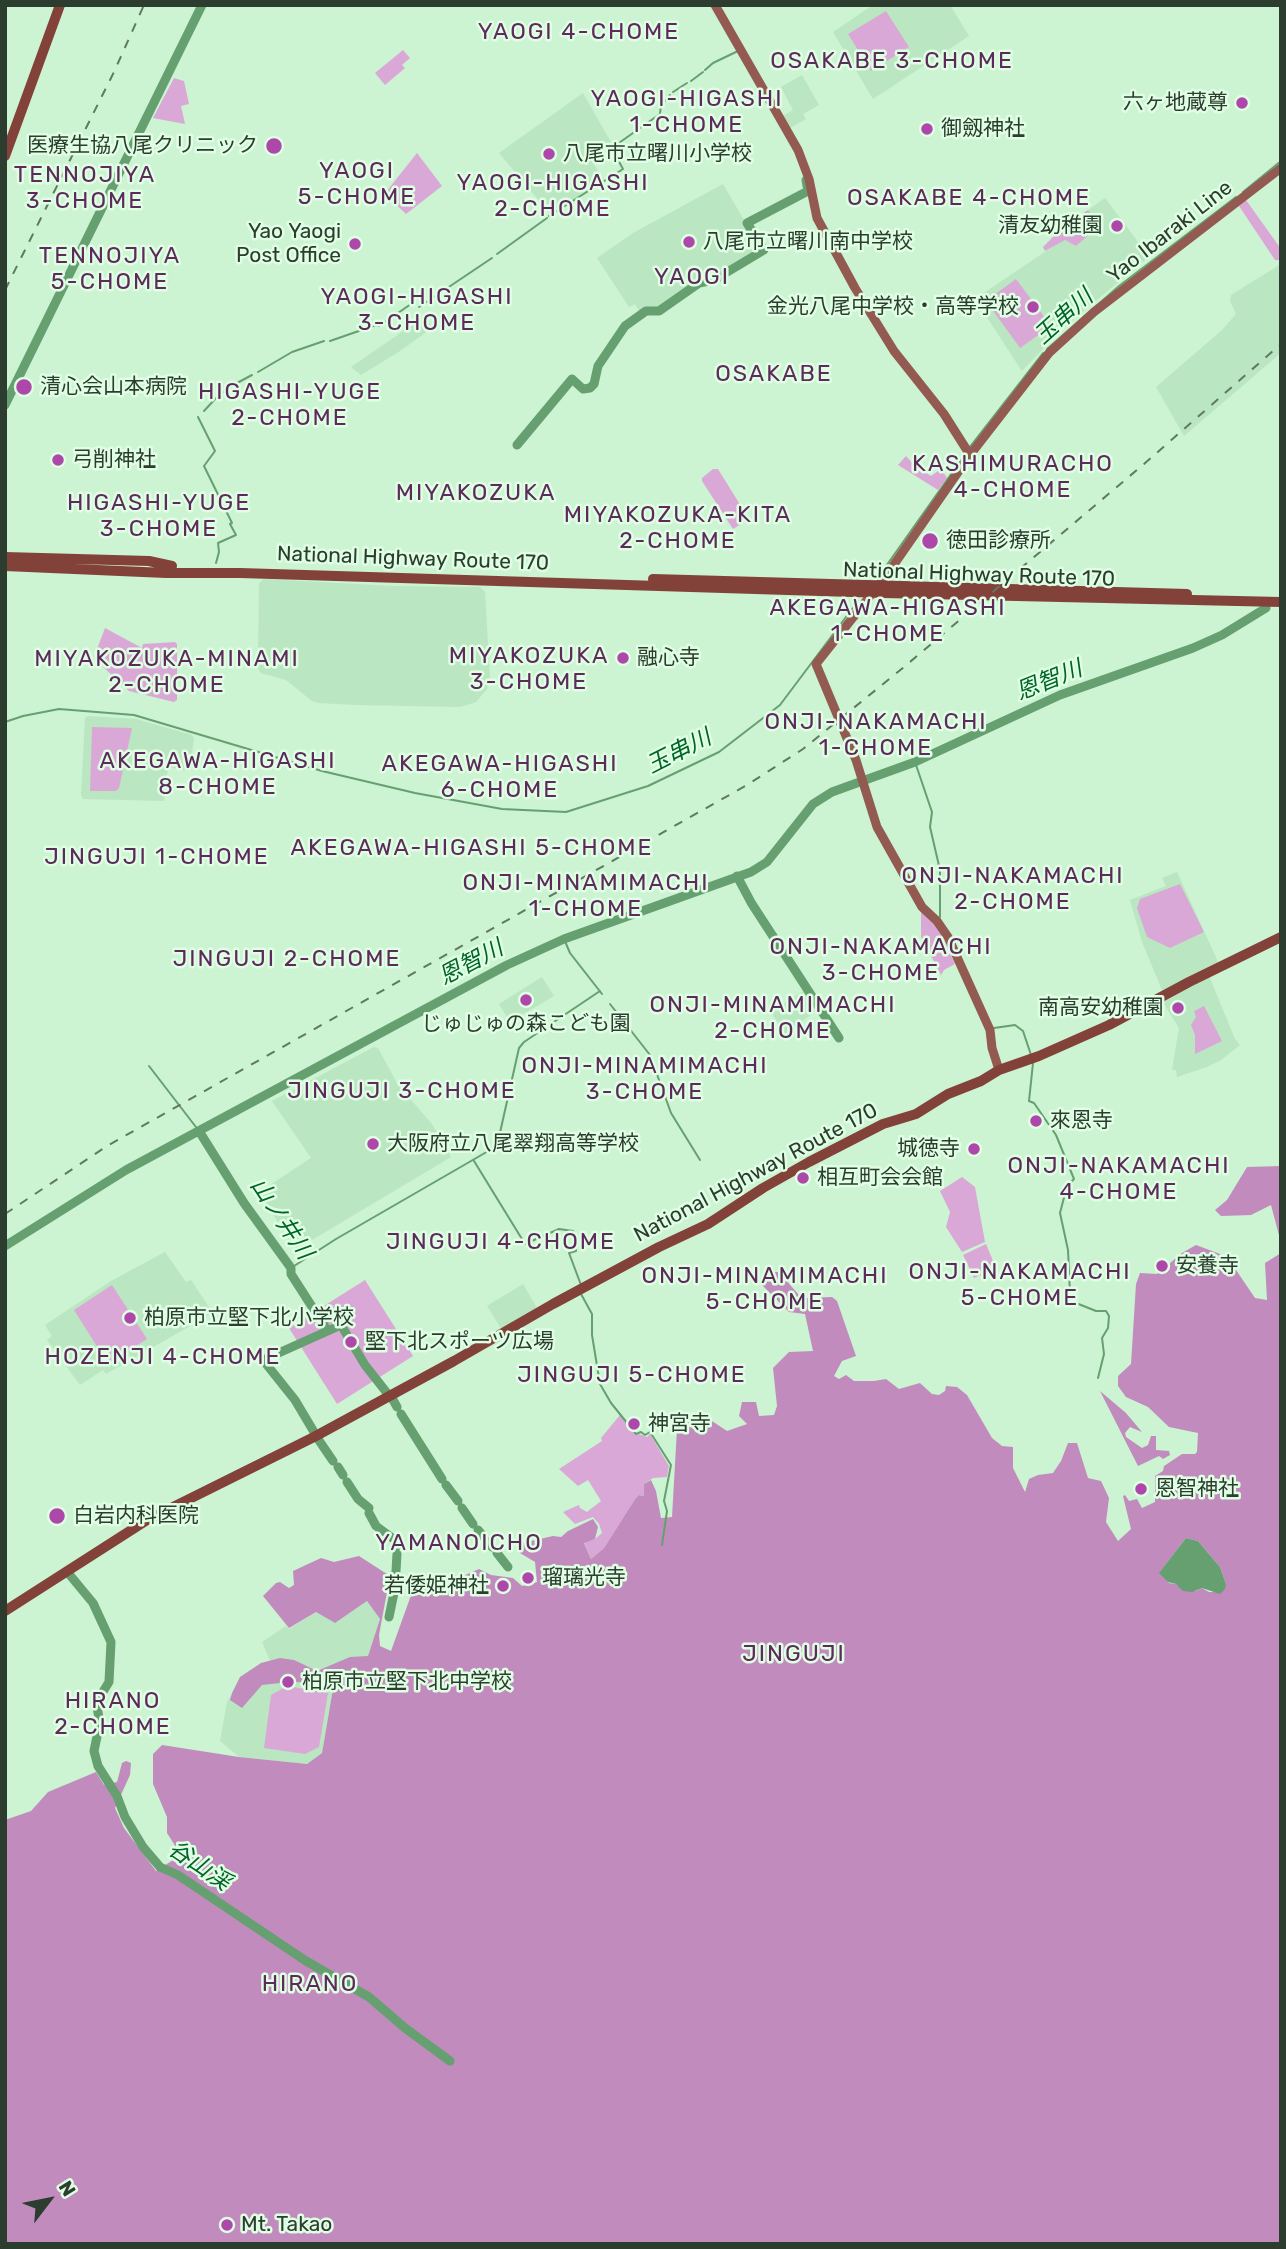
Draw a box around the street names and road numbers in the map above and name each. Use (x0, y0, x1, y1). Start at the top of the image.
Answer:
street label: Yao Ibaraki Line (1102, 175, 1238, 289)
street label: National Highway Route 170 (276, 542, 550, 576)
street label: National Highway Route 170 (842, 558, 1116, 592)
street label: National Highway Route 170 (630, 1098, 882, 1248)

